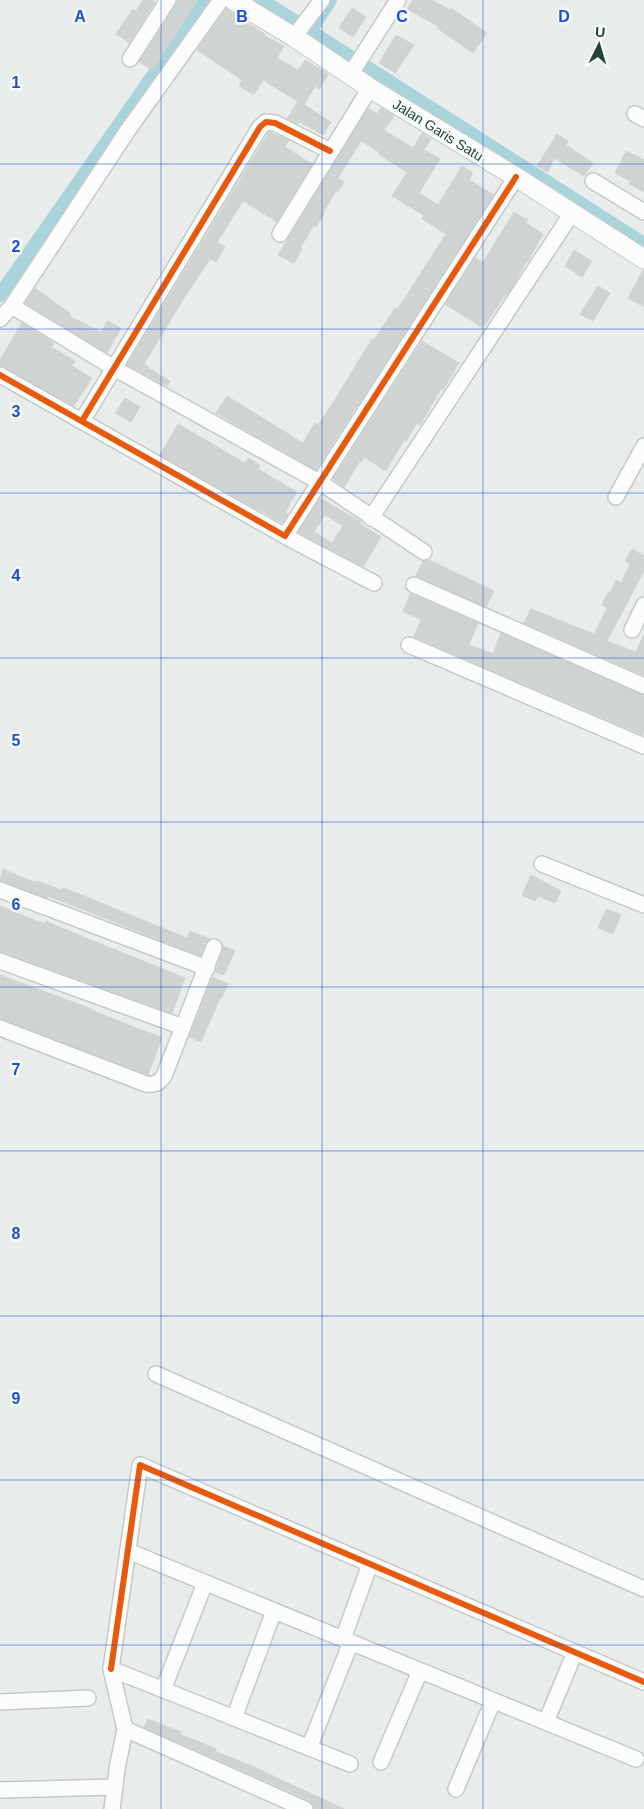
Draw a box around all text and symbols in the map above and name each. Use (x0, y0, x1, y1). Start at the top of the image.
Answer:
text: A (74, 8, 86, 25)
text: B (236, 8, 248, 25)
text: C (396, 8, 408, 25)
text: D (558, 8, 570, 25)
north arrow (574, 20, 624, 70)
text: U (594, 24, 606, 40)
text: 1 (12, 74, 21, 91)
street label: Jalan Garis Satu (390, 96, 486, 164)
text: 2 (12, 238, 21, 255)
text: 3 (12, 403, 21, 420)
text: 4 (12, 567, 21, 584)
text: 5 (12, 732, 21, 749)
text: 6 (12, 896, 21, 913)
text: 7 (12, 1061, 21, 1078)
text: 8 (12, 1225, 21, 1242)
text: 9 (12, 1390, 21, 1407)

